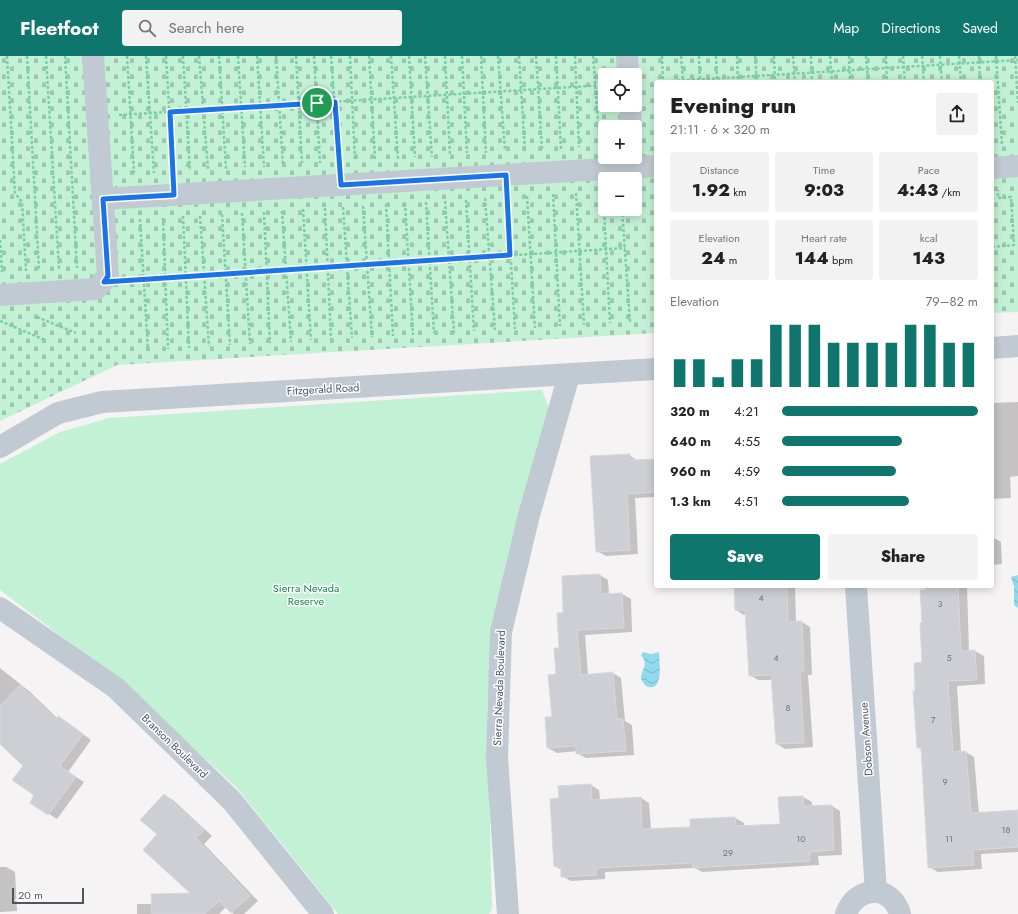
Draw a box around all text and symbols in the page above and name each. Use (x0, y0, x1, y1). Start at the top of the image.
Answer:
search box (122, 10, 402, 46)
text: Fleetfoot (20, 15, 98, 42)
icon: search (136, 17, 158, 39)
text: Search here (168, 17, 244, 39)
text: Map (833, 18, 859, 38)
text: Directions (881, 18, 941, 38)
text: Saved (963, 18, 998, 38)
map controls (598, 68, 642, 216)
button: locate (598, 68, 642, 112)
pin (300, 86, 334, 120)
text: Evening run (670, 89, 796, 121)
icon: arrive (306, 92, 328, 114)
button: share (936, 93, 978, 135)
button: + (598, 120, 642, 164)
text: 21:11 · 6 × 320 m (670, 120, 770, 139)
text: Distance (700, 162, 739, 178)
text: Time (813, 162, 835, 178)
text: Pace (918, 162, 940, 178)
button: − (598, 172, 642, 216)
text: 1.92 (692, 178, 730, 202)
text: 9:03 (804, 178, 844, 202)
text: 4:43 (897, 178, 938, 202)
text: km (730, 184, 747, 200)
text: /km (938, 184, 961, 200)
text: Elevation (699, 230, 740, 246)
text: Heart rate (801, 230, 847, 246)
text: kcal (920, 230, 938, 246)
text: 24 (701, 246, 725, 270)
text: 144 (795, 246, 829, 270)
text: 143 (912, 246, 945, 270)
text: m (725, 252, 737, 268)
text: bpm (829, 252, 853, 268)
text: Elevation (670, 292, 719, 311)
text: 79–82 m (926, 292, 978, 311)
street label: Fitzgerald Road (286, 379, 360, 399)
text: 320 m (670, 402, 710, 421)
text: 4:21 (734, 402, 759, 421)
text: 640 m (670, 432, 711, 451)
text: 4:55 (734, 432, 760, 451)
text: 960 m (670, 462, 711, 481)
text: 4:59 (734, 462, 760, 481)
text: 1.3 km (670, 492, 711, 511)
text: 4:51 (734, 492, 759, 511)
button: Save (670, 534, 820, 580)
button: Share (828, 534, 978, 580)
park label: Sierra Nevada Reserve (273, 580, 339, 609)
house number: 4 (758, 591, 764, 604)
house number: 3 (938, 597, 943, 610)
street label: Sierra Nevada Boulevard (489, 630, 509, 746)
house number: 4 (773, 651, 779, 664)
house number: 5 (946, 651, 952, 664)
house number: 8 (786, 701, 791, 714)
street label: Dobson Avenue (855, 701, 877, 776)
street label: Branson Boulevard (138, 710, 212, 782)
house number: 7 (931, 713, 936, 726)
house number: 9 (942, 775, 948, 788)
house number: 18 (1002, 823, 1011, 836)
house number: 10 (796, 832, 806, 845)
house number: 11 (945, 832, 953, 845)
house number: 29 (723, 846, 733, 859)
scale bar (12, 886, 84, 905)
text: 20 m (18, 887, 43, 903)

